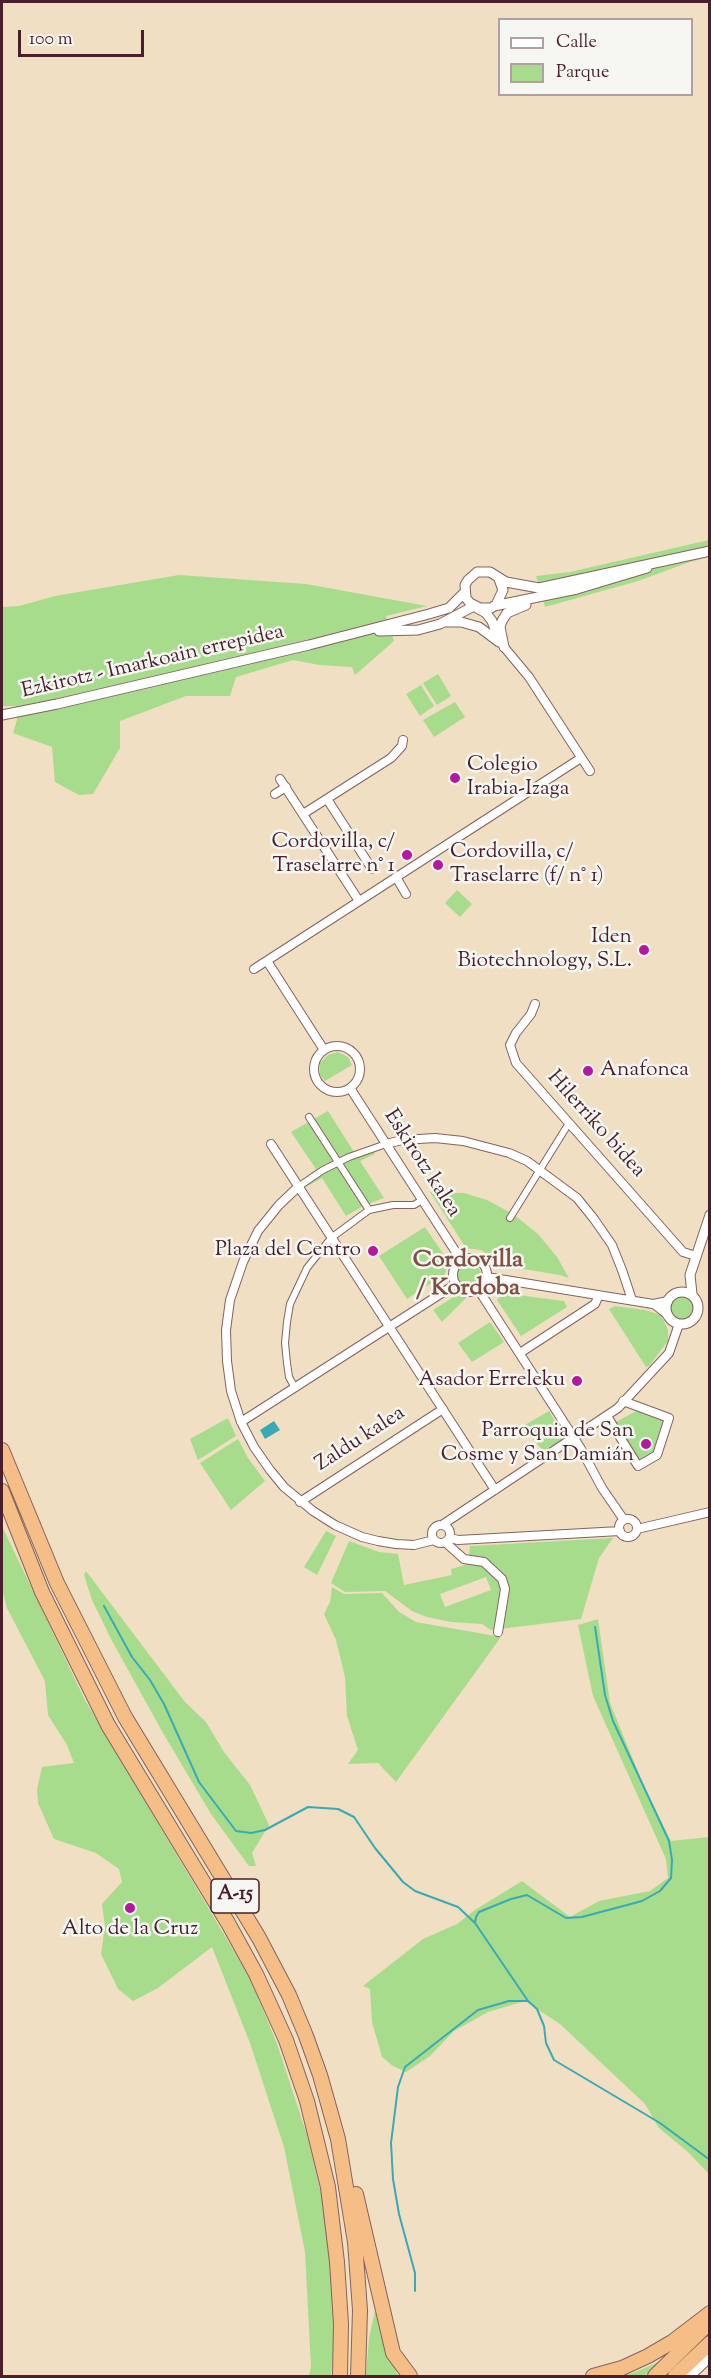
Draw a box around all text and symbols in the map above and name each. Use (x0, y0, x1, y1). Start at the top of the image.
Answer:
scale bar (21, 18, 147, 56)
legend (498, 18, 693, 96)
text: 100 m (29, 27, 73, 53)
text: Calle (556, 30, 597, 56)
text: Parque (556, 60, 609, 86)
street label: Ezkirotz - Imarkoain errepidea (19, 621, 287, 705)
place label: Colegio Irabia-Izaga (467, 753, 569, 803)
marker: Colegio Irabia-Izaga (448, 771, 462, 785)
place label: Cordovilla, c/ Traselarre n° 1 (271, 830, 395, 880)
place label: Cordovilla, c/ Traselarre (f/ n° 1) (450, 840, 604, 890)
marker: Cordovilla, c/ Traselarre n° 1 (400, 848, 414, 862)
marker: Cordovilla, c/ Traselarre (f/ n° 1) (431, 858, 445, 872)
place label: Iden Biotechnology, S.L. (457, 925, 632, 975)
marker: Iden Biotechnology, S.L. (637, 943, 651, 957)
place label: Anafonca (600, 1058, 689, 1084)
marker: Anafonca (581, 1064, 595, 1078)
street label: Hilerriko bidea (540, 1066, 650, 1184)
street label: Eskirotz kalea (377, 1105, 465, 1223)
place label: Plaza del Centro (215, 1238, 361, 1264)
marker: Plaza del Centro (366, 1244, 380, 1258)
district label: Cordovilla / Kordoba (413, 1248, 523, 1304)
place label: Asador Erreleku (418, 1368, 565, 1394)
marker: Asador Erreleku (570, 1374, 584, 1388)
street label: Zaldu kalea (312, 1402, 410, 1478)
place label: Parroquia de San Cosme y San Damián (441, 1419, 634, 1469)
marker: Parroquia de San Cosme y San Damián (639, 1437, 653, 1451)
road number: A-15 (211, 1879, 259, 1913)
marker: Alto de la Cruz (123, 1901, 137, 1915)
place label: Alto de la Cruz (62, 1917, 198, 1943)

